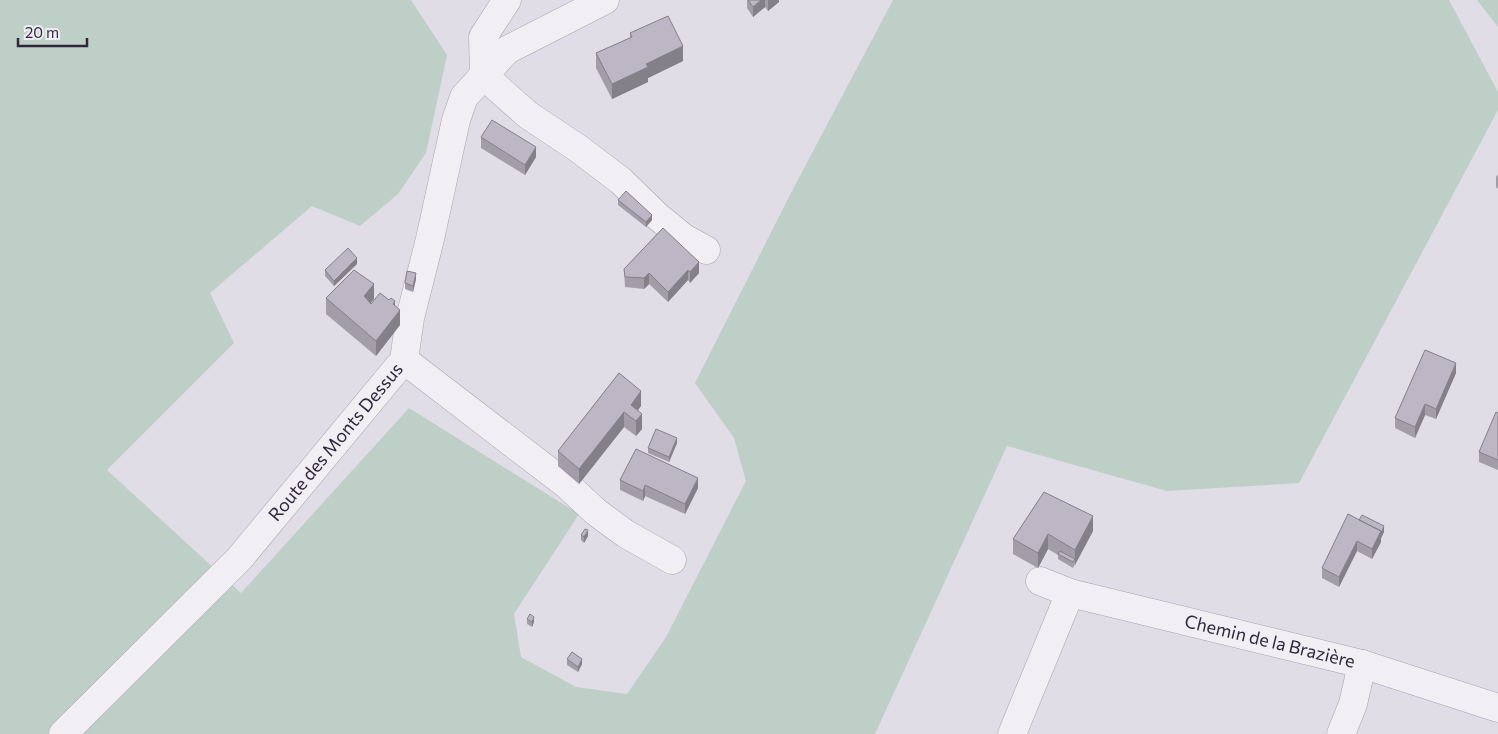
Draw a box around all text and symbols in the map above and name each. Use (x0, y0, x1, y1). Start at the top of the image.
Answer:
scale bar (18, 15, 86, 47)
text: 20 m (25, 23, 59, 41)
street label: Route des Monts Dessus (263, 358, 407, 525)
street label: Chemin de la Brazière (1183, 609, 1358, 672)

